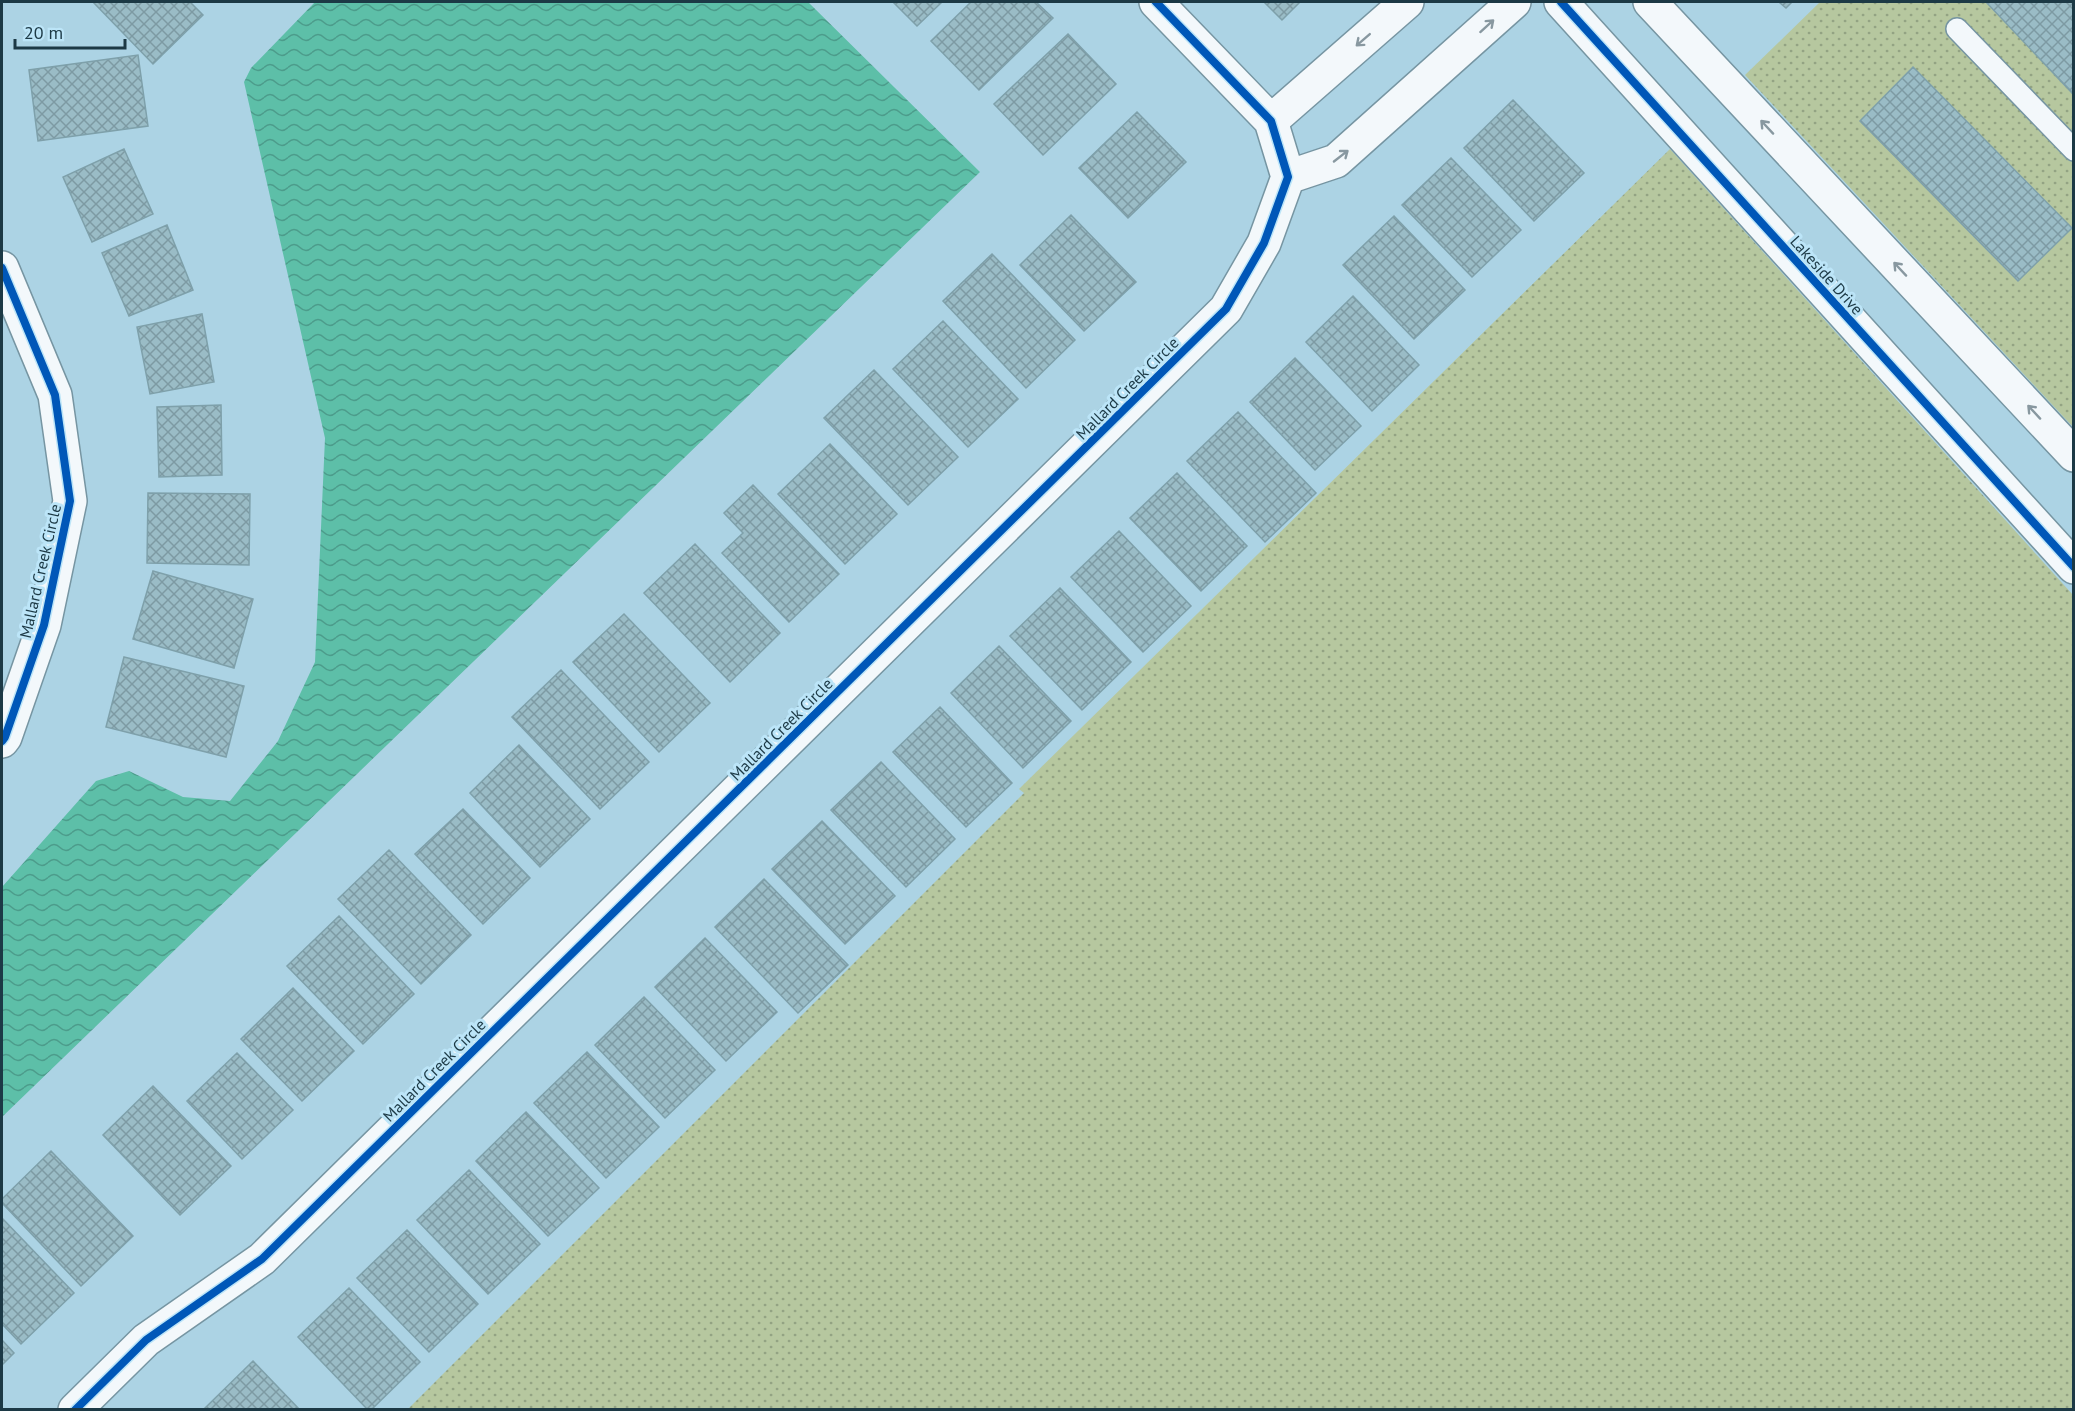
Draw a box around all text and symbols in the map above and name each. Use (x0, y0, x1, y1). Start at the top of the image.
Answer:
scale bar (15, 12, 124, 50)
one-way arrow (1479, 19, 1494, 33)
text: 20 m (24, 21, 63, 44)
one-way arrow (1356, 33, 1371, 47)
one-way arrow (1760, 120, 1774, 135)
one-way arrow (1333, 149, 1349, 162)
street label: Lakeside Drive (1786, 231, 1868, 319)
one-way arrow (1893, 262, 1907, 277)
street label: Mallard Creek Circle (1072, 333, 1182, 443)
one-way arrow (2027, 405, 2041, 420)
street label: Mallard Creek Circle (15, 502, 65, 640)
street label: Mallard Creek Circle (726, 674, 836, 784)
street label: Mallard Creek Circle (379, 1015, 489, 1125)

